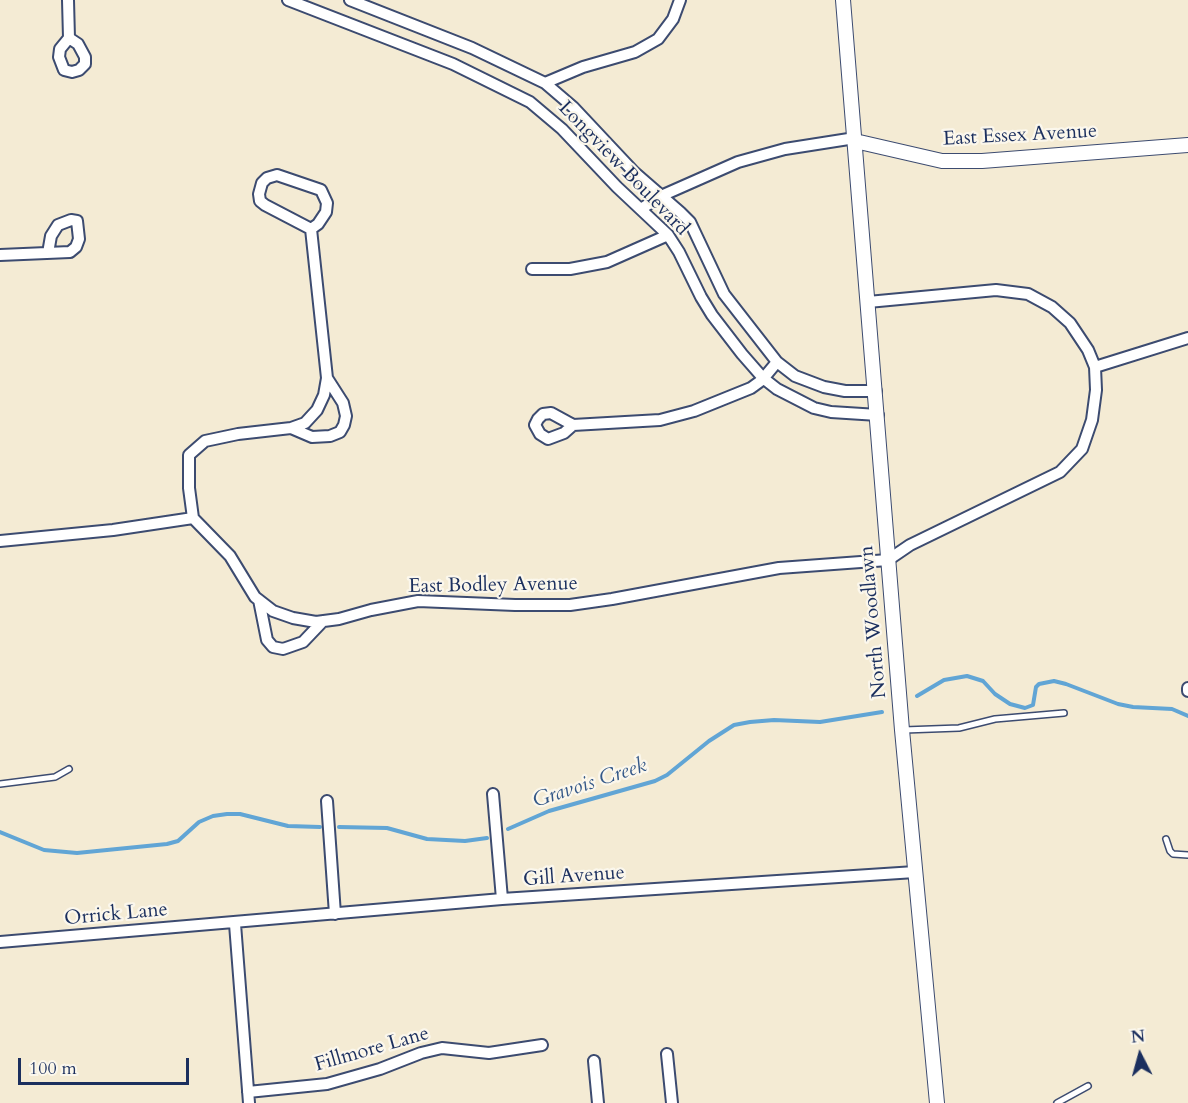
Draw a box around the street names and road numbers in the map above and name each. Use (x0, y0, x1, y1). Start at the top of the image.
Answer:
street label: Longview Boulevard (553, 97, 693, 241)
street label: East Essex Avenue (942, 120, 1098, 152)
street label: North Woodlawn (855, 545, 893, 699)
street label: East Bodley Avenue (408, 573, 578, 599)
street label: Gill Avenue (522, 861, 626, 893)
street label: Orrick Lane (63, 899, 169, 931)
street label: Fillmore Lane (312, 1022, 432, 1078)

